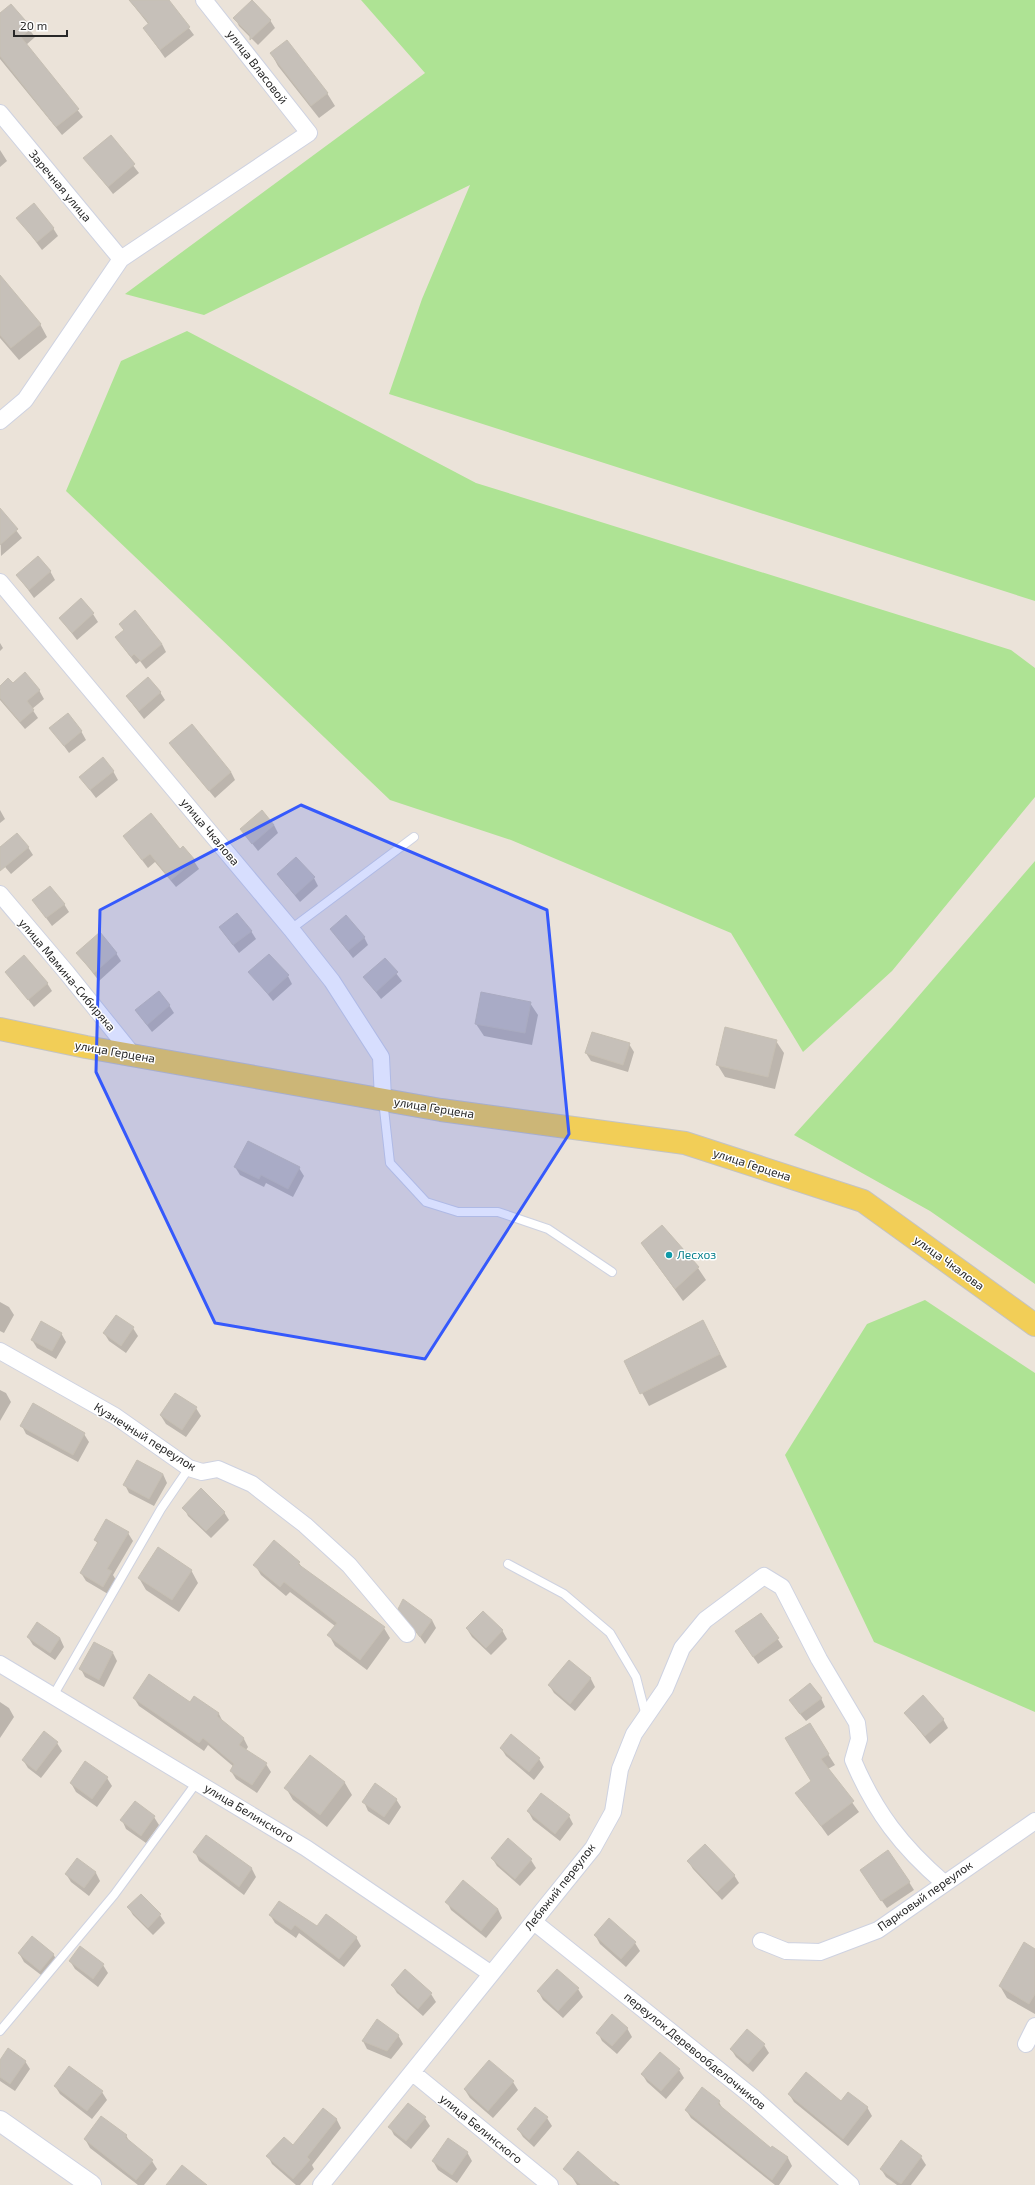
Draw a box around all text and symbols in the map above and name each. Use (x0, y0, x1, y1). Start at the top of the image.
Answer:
scale bar (14, 12, 67, 38)
text: 20 m (20, 18, 47, 32)
street label: улица Власовой (224, 27, 291, 107)
street label: Заречная улица (26, 147, 95, 225)
street label: улица Чкалова (178, 795, 243, 869)
street label: улица Мамина-Сибиряка (16, 915, 119, 1034)
street label: улица Герцена (74, 1037, 156, 1066)
street label: улица Герцена (393, 1094, 475, 1121)
street label: улица Герцена (711, 1145, 793, 1184)
street label: улица Чкалова (911, 1232, 988, 1293)
place label: Лесхоз (677, 1247, 716, 1261)
marker: Лесхоз (664, 1250, 674, 1260)
street label: Кузнечный переулок (92, 1399, 199, 1474)
street label: улица Белинского (202, 1780, 297, 1845)
street label: Лебяжий переулок (521, 1840, 599, 1933)
street label: Парковый переулок (874, 1857, 976, 1934)
street label: переулок Деревообделочников (621, 1989, 769, 2113)
street label: улица Белинского (437, 2091, 526, 2167)

